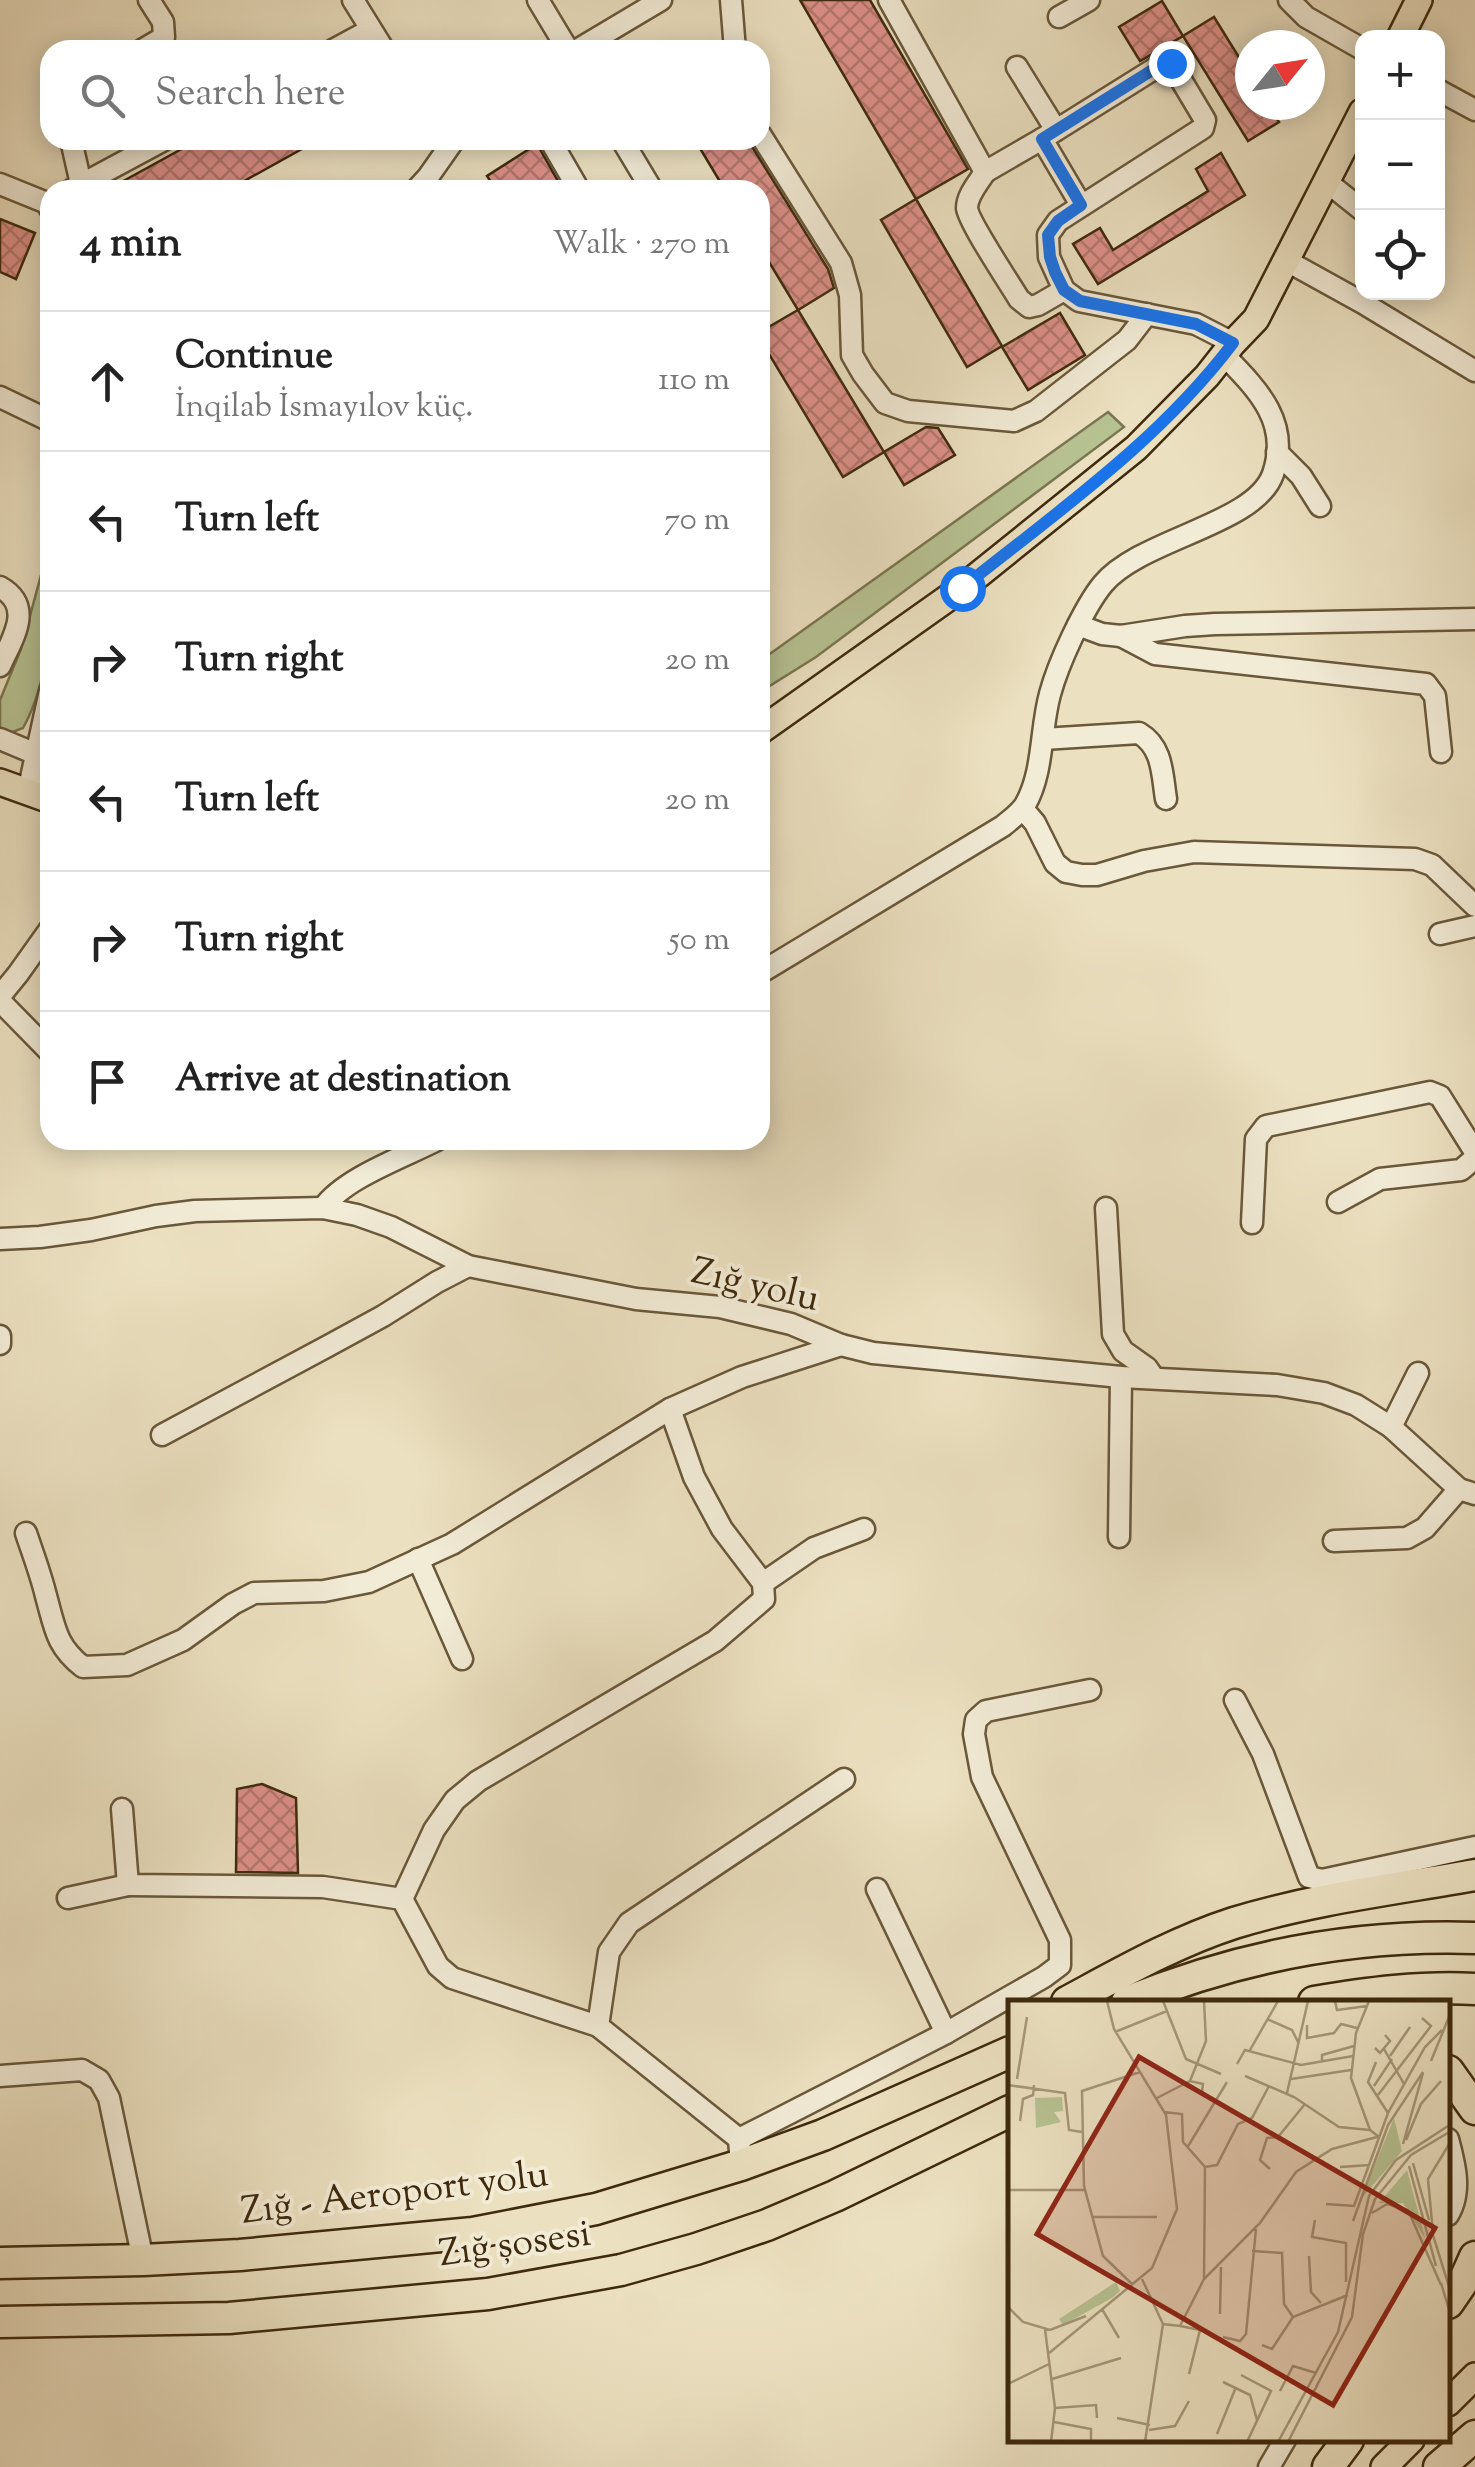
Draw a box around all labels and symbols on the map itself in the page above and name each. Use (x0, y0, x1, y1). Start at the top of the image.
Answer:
north arrow (1235, 30, 1325, 120)
route end (1149, 41, 1195, 87)
route start (940, 566, 986, 612)
street label: Zığ yolu (686, 1246, 824, 1328)
inset map (1008, 2000, 1450, 2442)
street label: Zığ - Aeroport yolu (238, 2149, 552, 2241)
street label: Zığ şosesi (436, 2209, 594, 2283)

